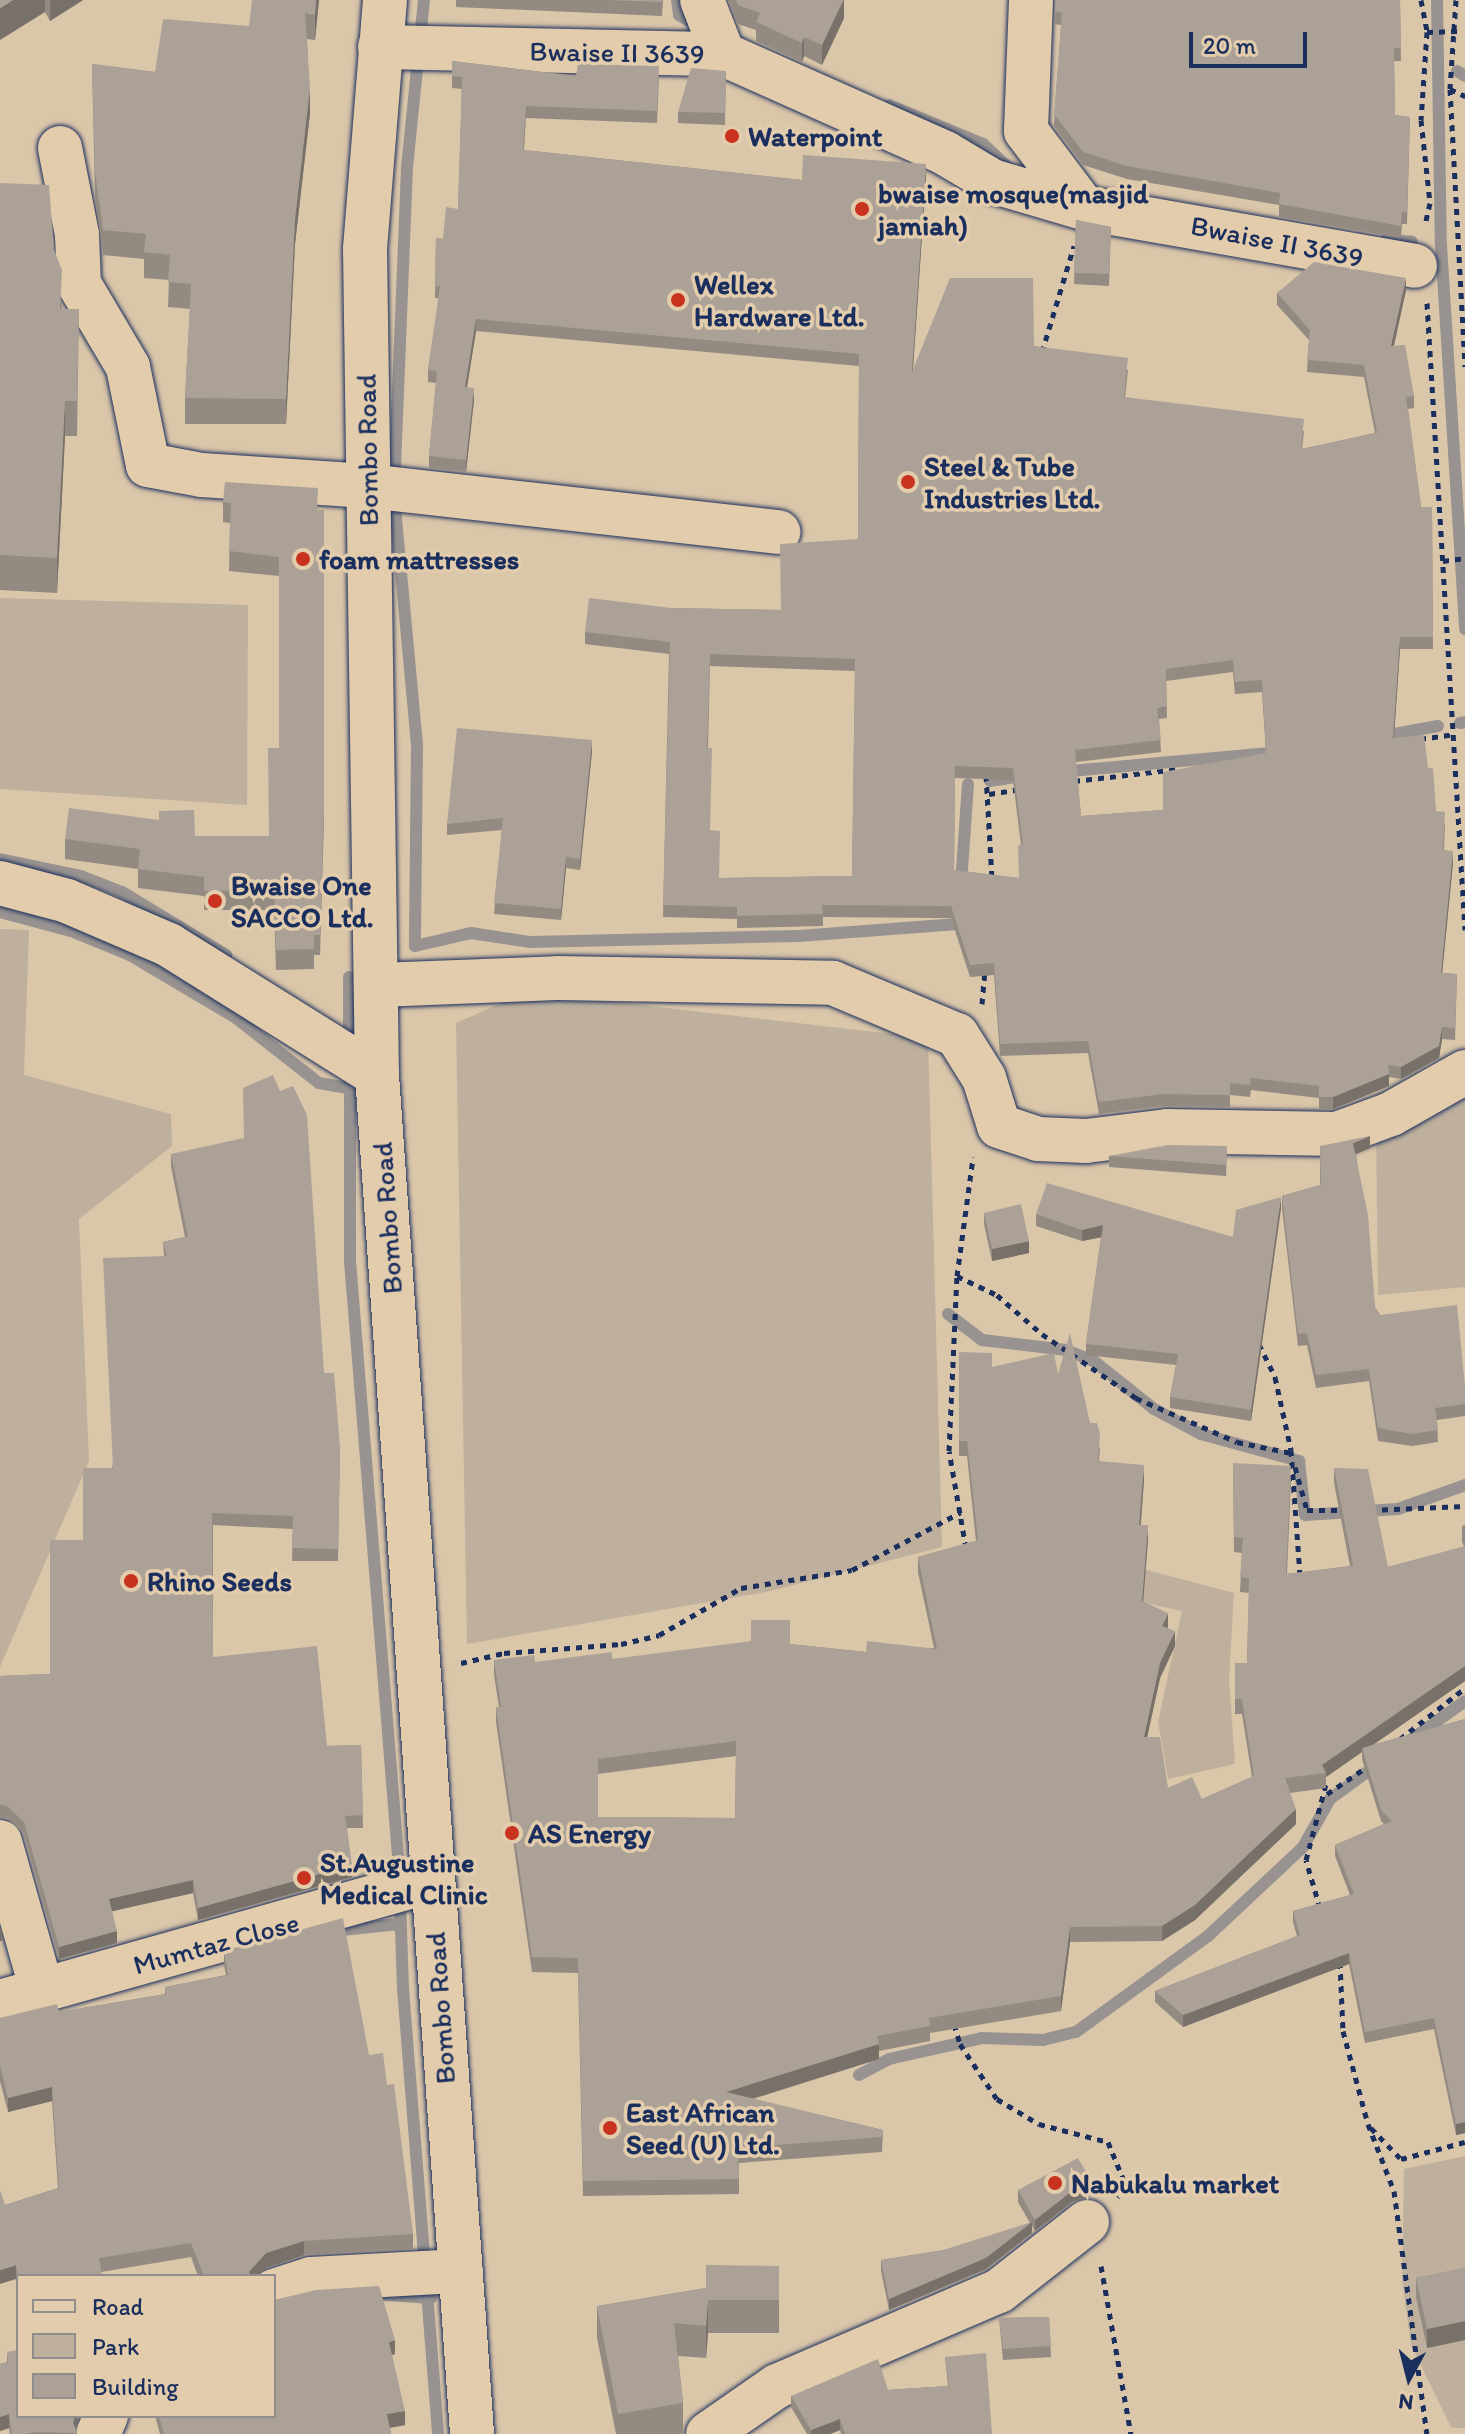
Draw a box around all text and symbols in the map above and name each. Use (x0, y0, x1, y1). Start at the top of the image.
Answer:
scale bar (1193, 16, 1311, 66)
text: 20 m (1203, 31, 1256, 60)
street label: Bwaise II 3639 (529, 34, 705, 70)
place label: Waterpoint (748, 119, 882, 153)
marker: Waterpoint (723, 127, 741, 145)
place label: bwaise mosque(masjid jamiah) (878, 176, 1148, 242)
marker: bwaise mosque(masjid jamiah) (853, 200, 871, 218)
street label: Bwaise II 3639 (1188, 208, 1366, 274)
place label: Wellex Hardware Ltd. (694, 267, 864, 333)
marker: Wellex Hardware Ltd. (669, 291, 687, 309)
street label: Bombo Road (349, 374, 385, 526)
place label: Steel & Tube Industries Ltd. (924, 449, 1101, 515)
marker: Steel & Tube Industries Ltd. (899, 473, 917, 491)
place label: foam mattresses (319, 542, 519, 576)
marker: foam mattresses (294, 550, 312, 568)
place label: Bwaise One SACCO Ltd. (231, 868, 374, 934)
marker: Bwaise One SACCO Ltd. (206, 892, 224, 910)
street label: Bombo Road (365, 1141, 409, 1295)
place label: Rhino Seeds (147, 1564, 292, 1598)
marker: Rhino Seeds (122, 1572, 140, 1590)
place label: AS Energy (528, 1816, 650, 1850)
marker: AS Energy (503, 1824, 521, 1842)
place label: St.Augustine Medical Clinic (320, 1845, 488, 1911)
marker: St.Augustine Medical Clinic (295, 1869, 313, 1887)
street label: Mumtaz Close (129, 1905, 303, 1981)
street label: Bombo Road (418, 1931, 462, 2085)
place label: East African Seed (U) Ltd. (626, 2095, 780, 2161)
marker: East African Seed (U) Ltd. (601, 2119, 619, 2137)
place label: Nabukalu market (1071, 2166, 1280, 2200)
marker: Nabukalu market (1046, 2174, 1064, 2192)
legend (16, 2274, 276, 2418)
text: Road (92, 2292, 144, 2321)
text: Park (92, 2332, 139, 2361)
north arrow (1369, 2338, 1449, 2418)
text: Building (92, 2372, 179, 2401)
text: N (1397, 2388, 1415, 2417)

